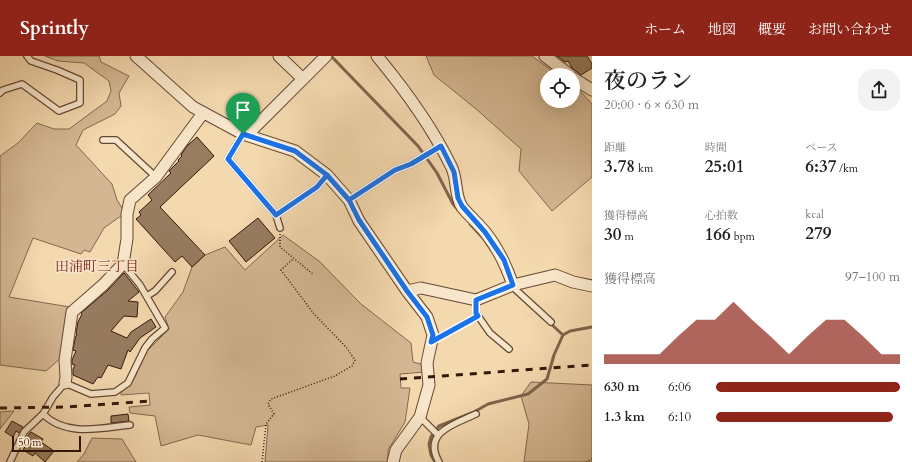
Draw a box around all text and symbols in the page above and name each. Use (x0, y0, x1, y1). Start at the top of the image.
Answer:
text: Sprintly (20, 15, 89, 41)
text: ホーム (644, 20, 686, 39)
text: 地図 (708, 20, 736, 39)
text: 概要 (758, 20, 786, 39)
text: お問い合わせ (808, 20, 892, 39)
text: 夜のラン (604, 66, 692, 96)
map controls (540, 68, 580, 108)
button: locate (540, 68, 580, 108)
button: share (858, 69, 900, 111)
pin (226, 93, 260, 134)
text: 20:00 · 6 × 630 m (604, 96, 699, 114)
icon: arrive (232, 99, 254, 121)
text: 距離 (604, 140, 626, 155)
text: 時間 (705, 140, 727, 155)
text: ペース (805, 140, 838, 155)
text: 3.78 (604, 155, 635, 178)
text: 25:01 (705, 155, 744, 178)
text: 6:37 (805, 155, 836, 178)
text: km (635, 161, 653, 176)
text: /km (836, 161, 858, 176)
text: kcal (805, 207, 824, 222)
text: 獲得標高 (604, 208, 648, 223)
text: 心拍数 (705, 208, 738, 223)
text: 279 (805, 222, 831, 245)
text: 30 (604, 223, 621, 246)
text: 166 (705, 223, 731, 246)
text: m (621, 229, 634, 244)
text: bpm (731, 229, 755, 244)
district label: 田浦町三丁目 (55, 257, 139, 276)
text: 97–100 m (845, 268, 900, 286)
text: 獲得標高 (604, 270, 656, 288)
text: 630 m (604, 378, 639, 396)
text: 6:06 (668, 378, 691, 396)
text: 1.3 km (604, 408, 645, 426)
text: 6:10 (668, 408, 691, 426)
scale bar (12, 434, 81, 453)
text: 50 m (18, 435, 42, 450)

